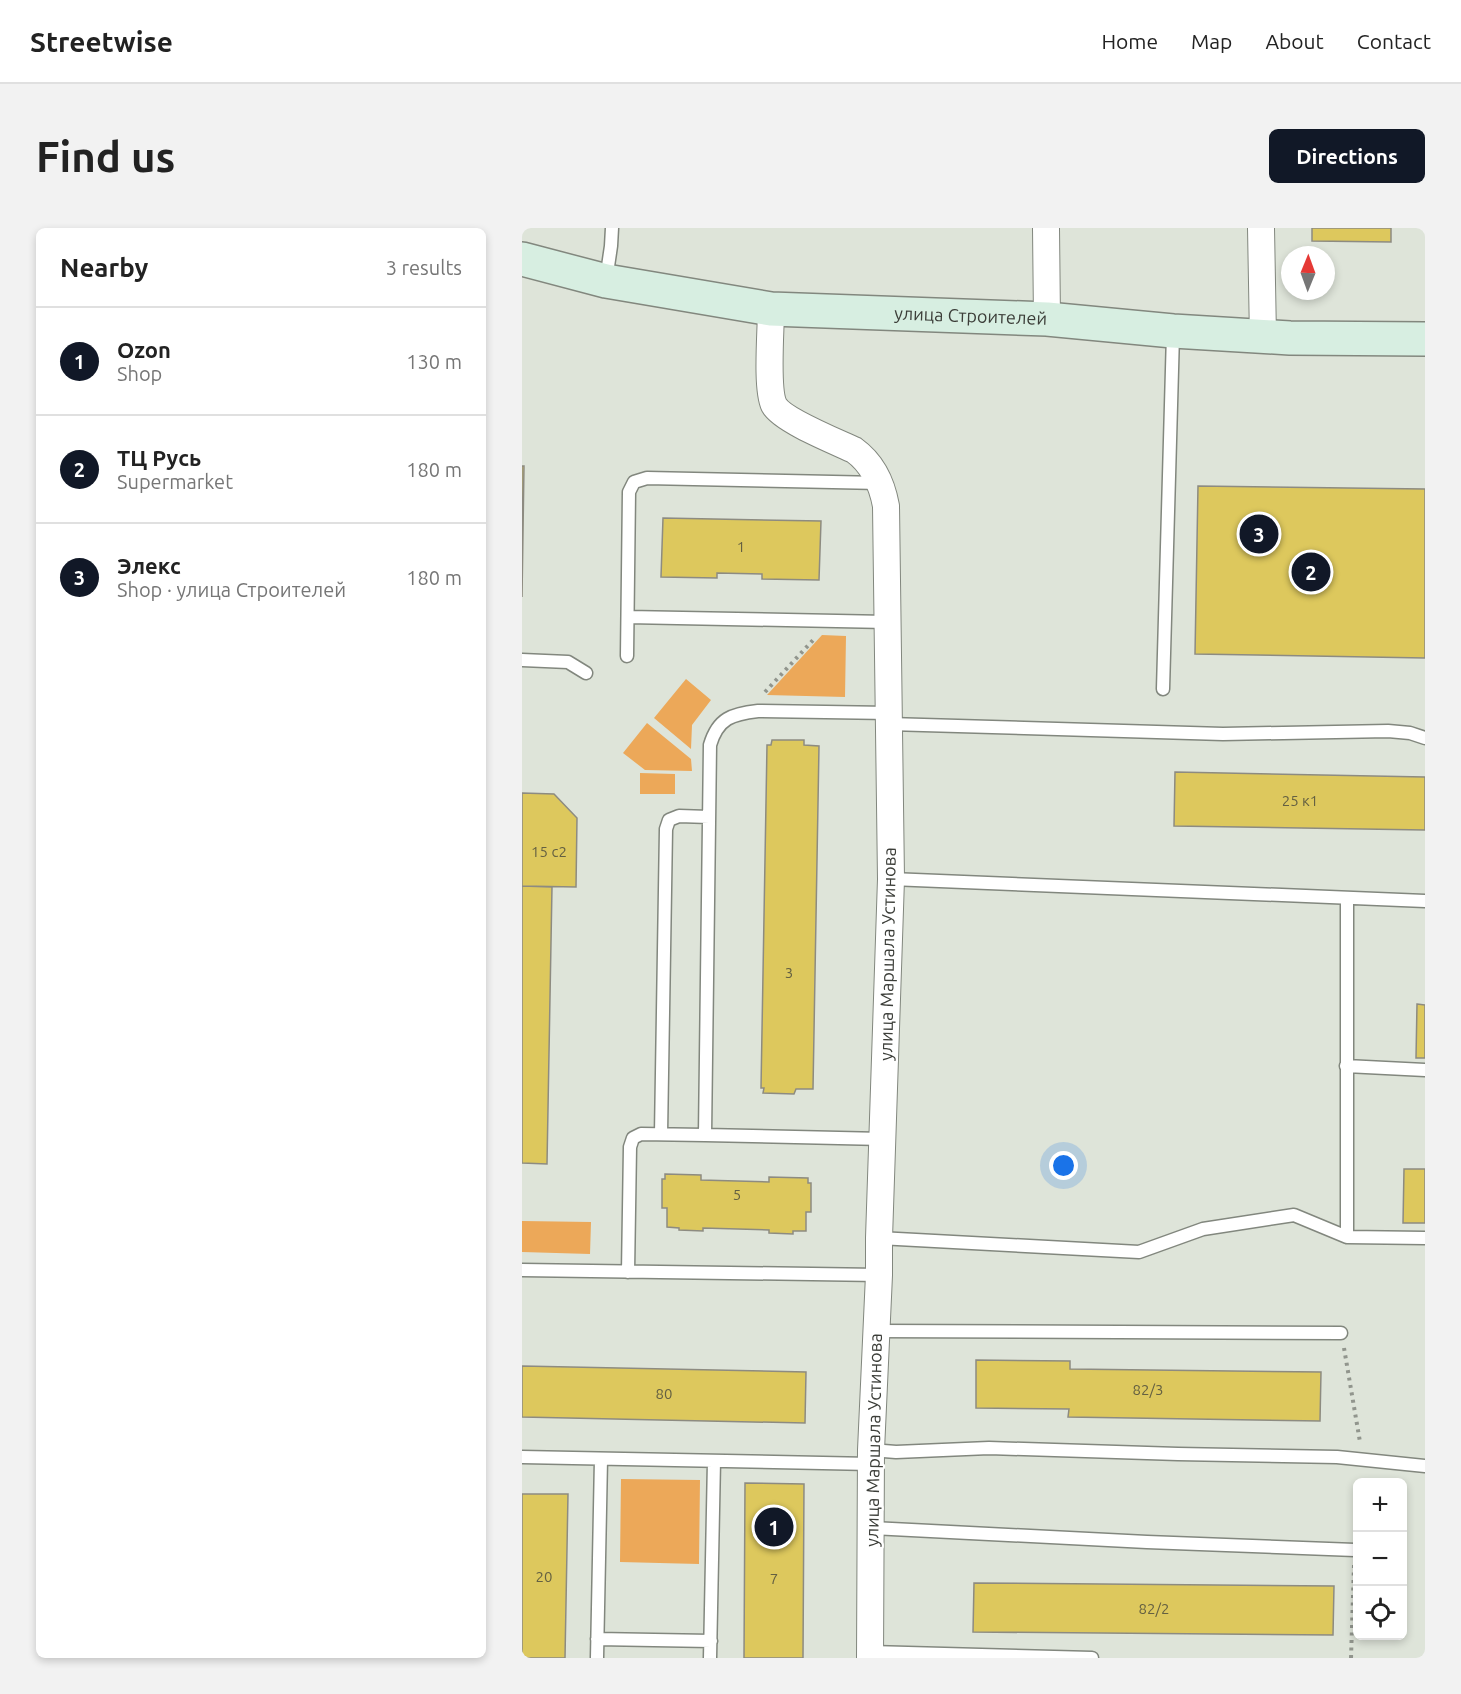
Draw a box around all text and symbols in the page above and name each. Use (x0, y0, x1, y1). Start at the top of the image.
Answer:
text: Streetwise (30, 26, 173, 57)
text: Home (1101, 29, 1158, 53)
text: Map (1191, 29, 1232, 53)
text: About (1265, 29, 1324, 53)
text: Contact (1357, 29, 1431, 53)
button: Directions (1269, 129, 1425, 183)
text: Find us (36, 133, 175, 180)
north arrow (1281, 246, 1335, 300)
text: Nearby (60, 253, 148, 282)
text: 3 results (386, 256, 462, 279)
street label: улица Строителей (894, 302, 1047, 328)
text: Ozon (117, 337, 171, 362)
text: 1 (74, 350, 85, 373)
text: 130 m (406, 350, 462, 373)
text: Shop (117, 362, 162, 385)
text: ТЦ Русь (117, 445, 201, 470)
text: 2 (74, 458, 85, 481)
text: 180 m (406, 458, 462, 481)
text: Supermarket (117, 470, 233, 493)
pin: 3 (1240, 512, 1278, 556)
house number: 1 (737, 538, 745, 555)
pin: 2 (1292, 550, 1330, 594)
text: Элекс (117, 553, 181, 578)
text: 3 (74, 566, 85, 589)
text: 180 m (406, 566, 462, 589)
text: Shop · улица Строителей (117, 578, 346, 601)
house number: 25 к1 (1282, 792, 1318, 809)
house number: 15 с2 (531, 843, 567, 860)
street label: улица Маршала Устинова (875, 847, 899, 1061)
house number: 3 (785, 964, 793, 981)
your location (1049, 1151, 1078, 1180)
house number: 5 (733, 1186, 741, 1203)
street label: улица Маршала Устинова (861, 1333, 885, 1547)
house number: 82/3 (1133, 1381, 1163, 1398)
house number: 80 (656, 1385, 672, 1402)
map controls (1353, 1478, 1407, 1640)
button: + (1353, 1478, 1407, 1532)
pin: 1 (754, 1504, 794, 1550)
button: − (1353, 1532, 1407, 1586)
house number: 20 (536, 1568, 552, 1585)
house number: 7 (770, 1570, 778, 1587)
button: locate (1353, 1586, 1407, 1640)
house number: 82/2 (1139, 1600, 1169, 1617)

